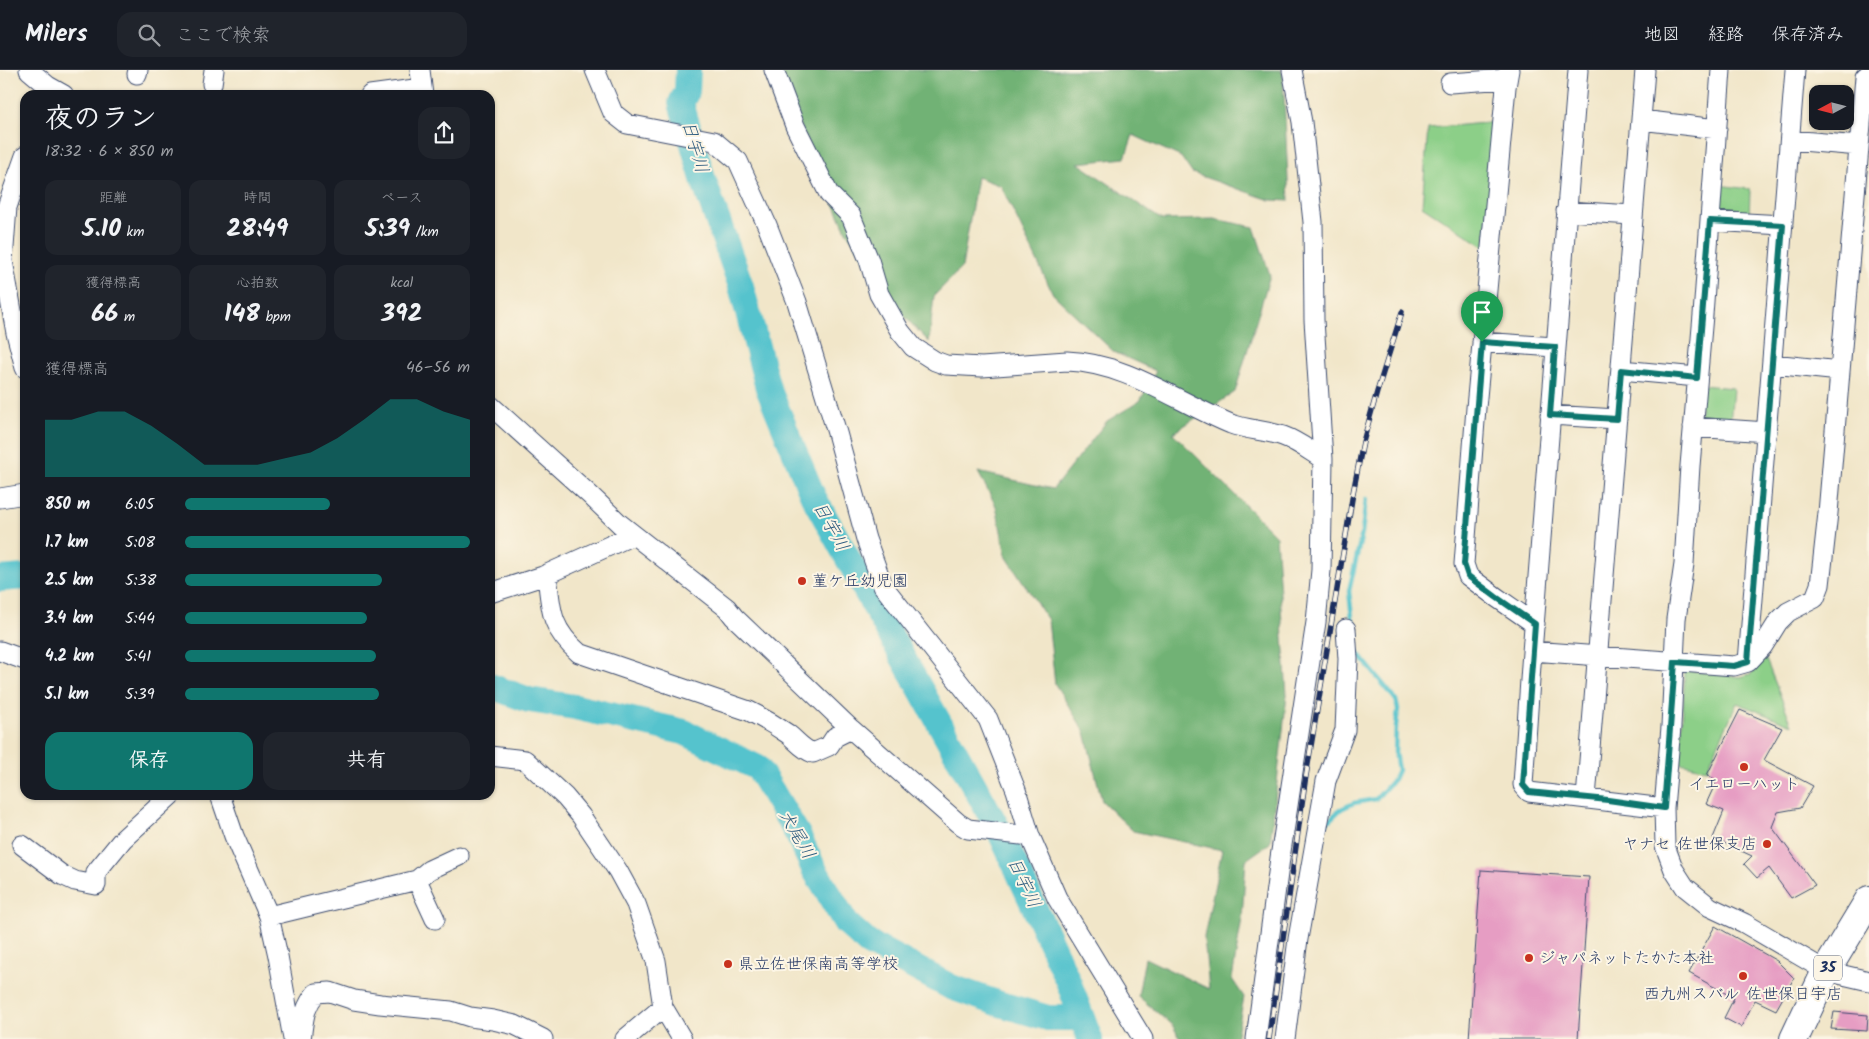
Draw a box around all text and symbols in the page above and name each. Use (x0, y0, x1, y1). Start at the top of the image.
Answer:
search box (117, 12, 467, 57)
text: Milers (25, 15, 87, 54)
icon: search (135, 21, 163, 49)
text: ここで検索 (175, 21, 270, 51)
text: 地図 (1644, 21, 1680, 50)
text: 経路 (1708, 21, 1744, 50)
text: 保存済み (1772, 21, 1844, 50)
north arrow (1809, 85, 1854, 130)
map controls (1809, 85, 1854, 130)
text: 夜のラン (45, 97, 157, 142)
button: share (418, 107, 470, 159)
water label: 日宇川 (673, 117, 715, 177)
text: 18:32 · 6 × 850 m (45, 139, 174, 164)
text: 距離 (99, 187, 127, 209)
text: 時間 (243, 187, 271, 209)
text: ペース (381, 187, 422, 209)
text: 5.10 (82, 209, 121, 249)
text: 28:49 (227, 209, 288, 249)
text: 5:39 (365, 209, 410, 249)
text: km (121, 221, 144, 243)
text: /km (410, 221, 439, 243)
text: 獲得標高 (85, 272, 141, 294)
text: 心拍数 (236, 272, 278, 294)
text: kcal (390, 272, 413, 294)
pin (1461, 291, 1503, 342)
text: 66 (91, 294, 118, 334)
text: 148 (224, 294, 260, 334)
text: 392 (381, 294, 422, 334)
icon: arrive (1468, 298, 1496, 326)
text: m (118, 306, 135, 328)
text: bpm (260, 306, 291, 328)
text: 46–56 m (406, 355, 470, 380)
text: 獲得標高 (45, 357, 109, 382)
text: 850 m (45, 492, 90, 517)
text: 6:05 (125, 492, 154, 517)
water label: 日宇川 (804, 496, 856, 558)
text: 1.7 km (45, 530, 88, 555)
text: 5:08 (125, 530, 155, 555)
text: 2.5 km (45, 568, 93, 593)
text: 5:38 (125, 568, 156, 593)
place label: 菫ケ丘幼児園 (812, 569, 908, 594)
marker: 菫ケ丘幼児園 (796, 575, 808, 587)
text: 3.4 km (45, 606, 93, 631)
text: 5:44 (125, 606, 155, 631)
text: 4.2 km (45, 644, 94, 669)
text: 5:41 (125, 644, 151, 669)
text: 5.1 km (45, 682, 89, 707)
text: 5:39 (125, 682, 154, 707)
button: 保存 (45, 732, 253, 790)
button: 共有 (263, 732, 470, 790)
marker: イエローハット (1738, 761, 1750, 773)
place label: イエローハット (1688, 772, 1800, 797)
water label: 犬尾川 (770, 804, 822, 866)
place label: ヤナセ 佐世保支店 (1623, 832, 1757, 857)
marker: ヤナセ 佐世保支店 (1761, 838, 1773, 850)
water label: 日宇川 (998, 852, 1048, 914)
place label: ジャパネットたかた本社 (1539, 946, 1714, 971)
place label: 県立佐世保南高等学校 (738, 952, 898, 977)
marker: ジャパネットたかた本社 (1523, 952, 1535, 964)
road number: 35 (1814, 956, 1842, 980)
marker: 県立佐世保南高等学校 (722, 958, 734, 970)
marker: 西九州スバル 佐世保日宇店 (1737, 970, 1749, 982)
place label: 西九州スバル 佐世保日宇店 (1644, 982, 1842, 1007)

